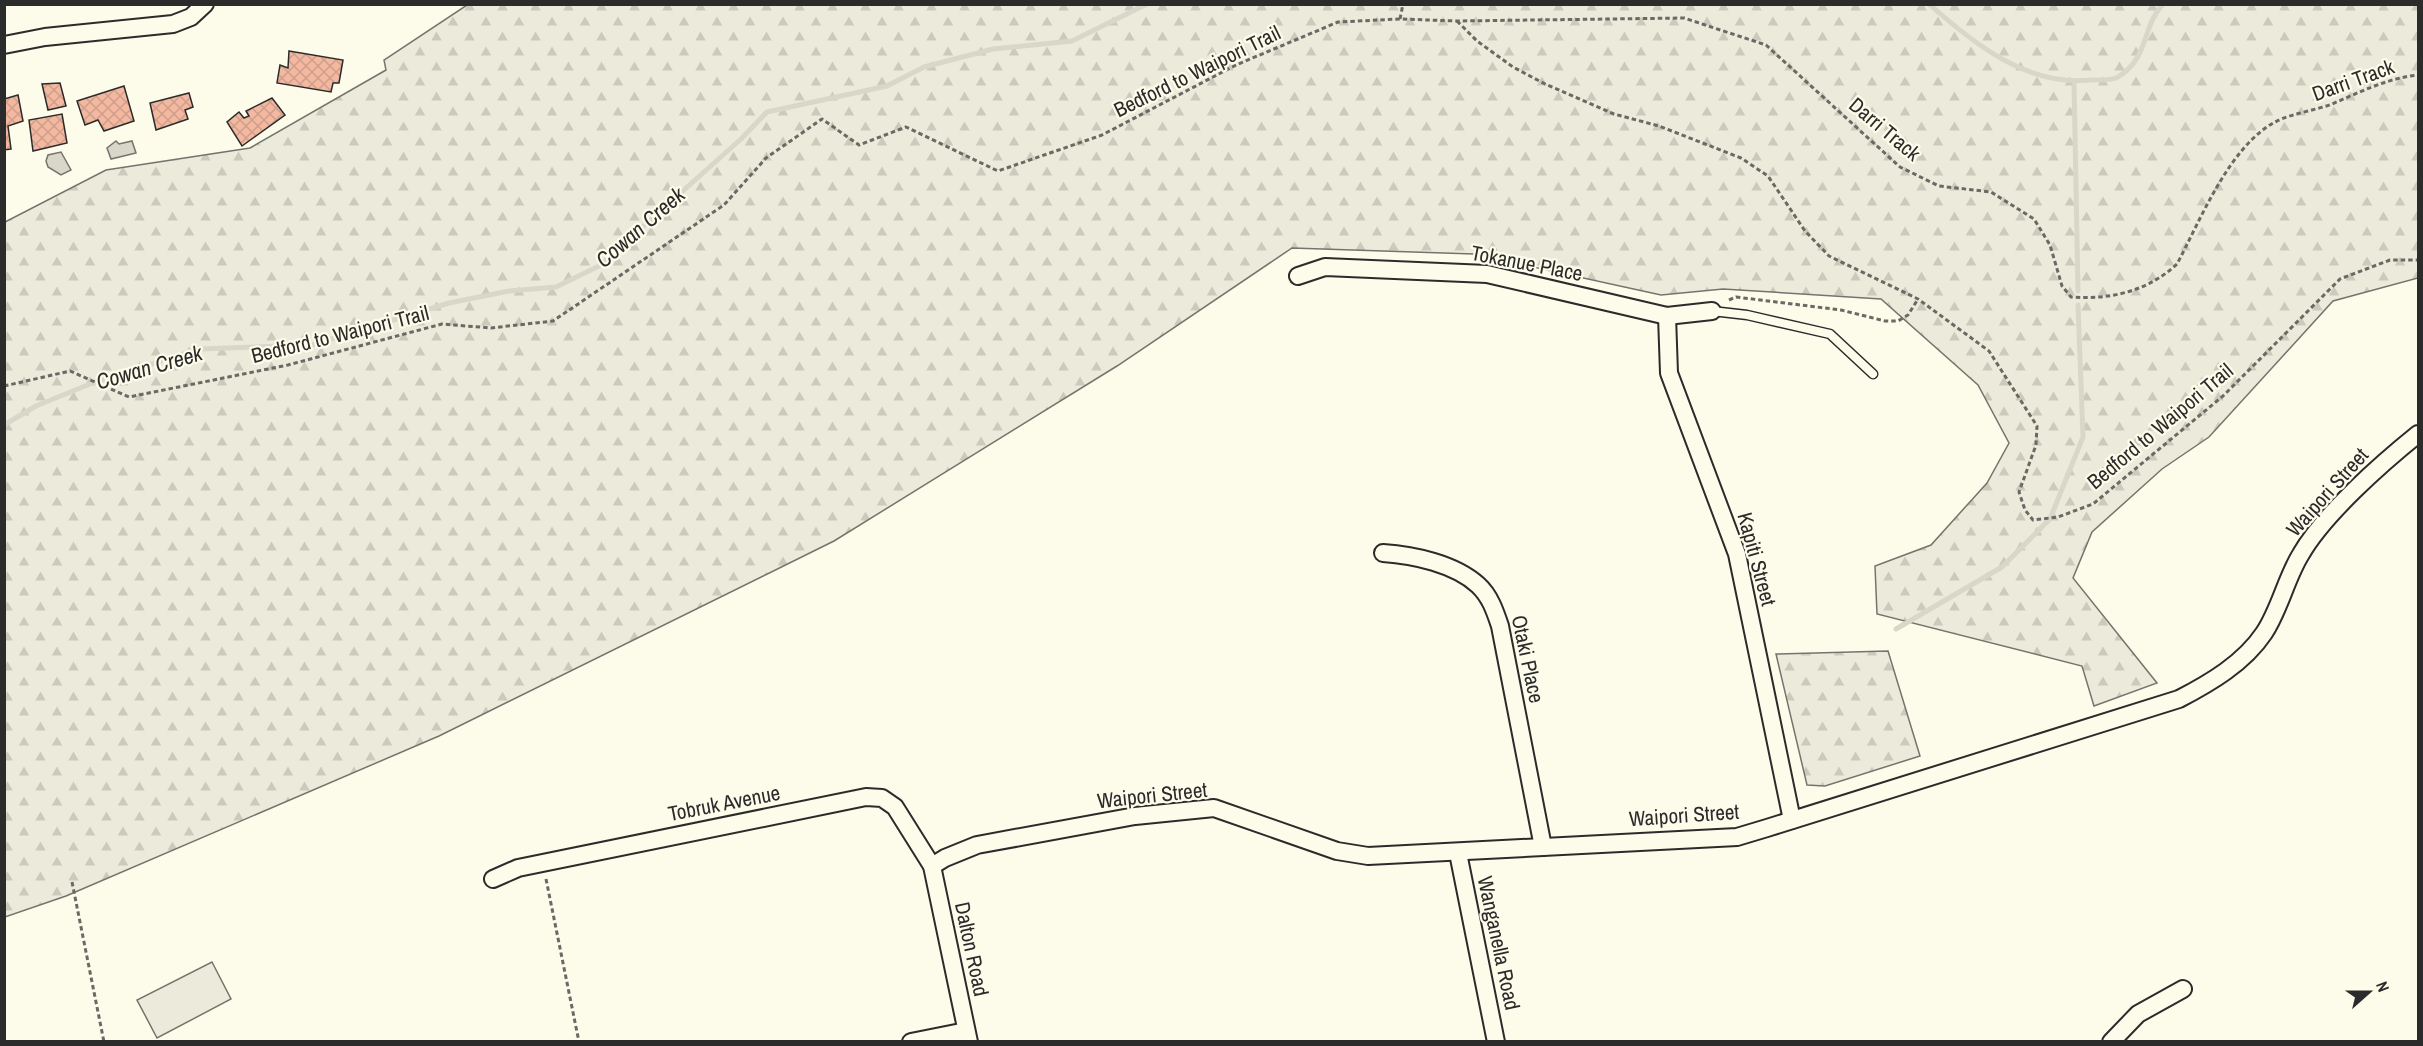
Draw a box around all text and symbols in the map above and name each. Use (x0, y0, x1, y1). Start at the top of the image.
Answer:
street label: Bedford to Waipori Trail (1109, 18, 1285, 124)
street label: Darri Track (2308, 52, 2398, 108)
street label: Darri Track (1843, 91, 1927, 168)
water label: Cowan Creek (589, 179, 692, 274)
street label: Tokanue Place (1469, 238, 1585, 288)
street label: Bedford to Waipori Trail (248, 298, 432, 370)
water label: Cowan Creek (92, 337, 207, 396)
street label: Bedford to Waipori Trail (2081, 356, 2239, 496)
street label: Waipori Street (2279, 441, 2375, 543)
street label: Kapiti Street (1731, 509, 1783, 609)
street label: Otaki Place (1505, 612, 1551, 706)
street label: Waipori Street (1096, 775, 1209, 815)
street label: Tobruk Avenue (665, 778, 783, 828)
street label: Waipori Street (1628, 797, 1740, 833)
street label: Wanganella Road (1471, 873, 1527, 1013)
street label: Dalton Road (948, 899, 996, 999)
north arrow (2339, 962, 2399, 1022)
text: N (2371, 978, 2395, 995)

